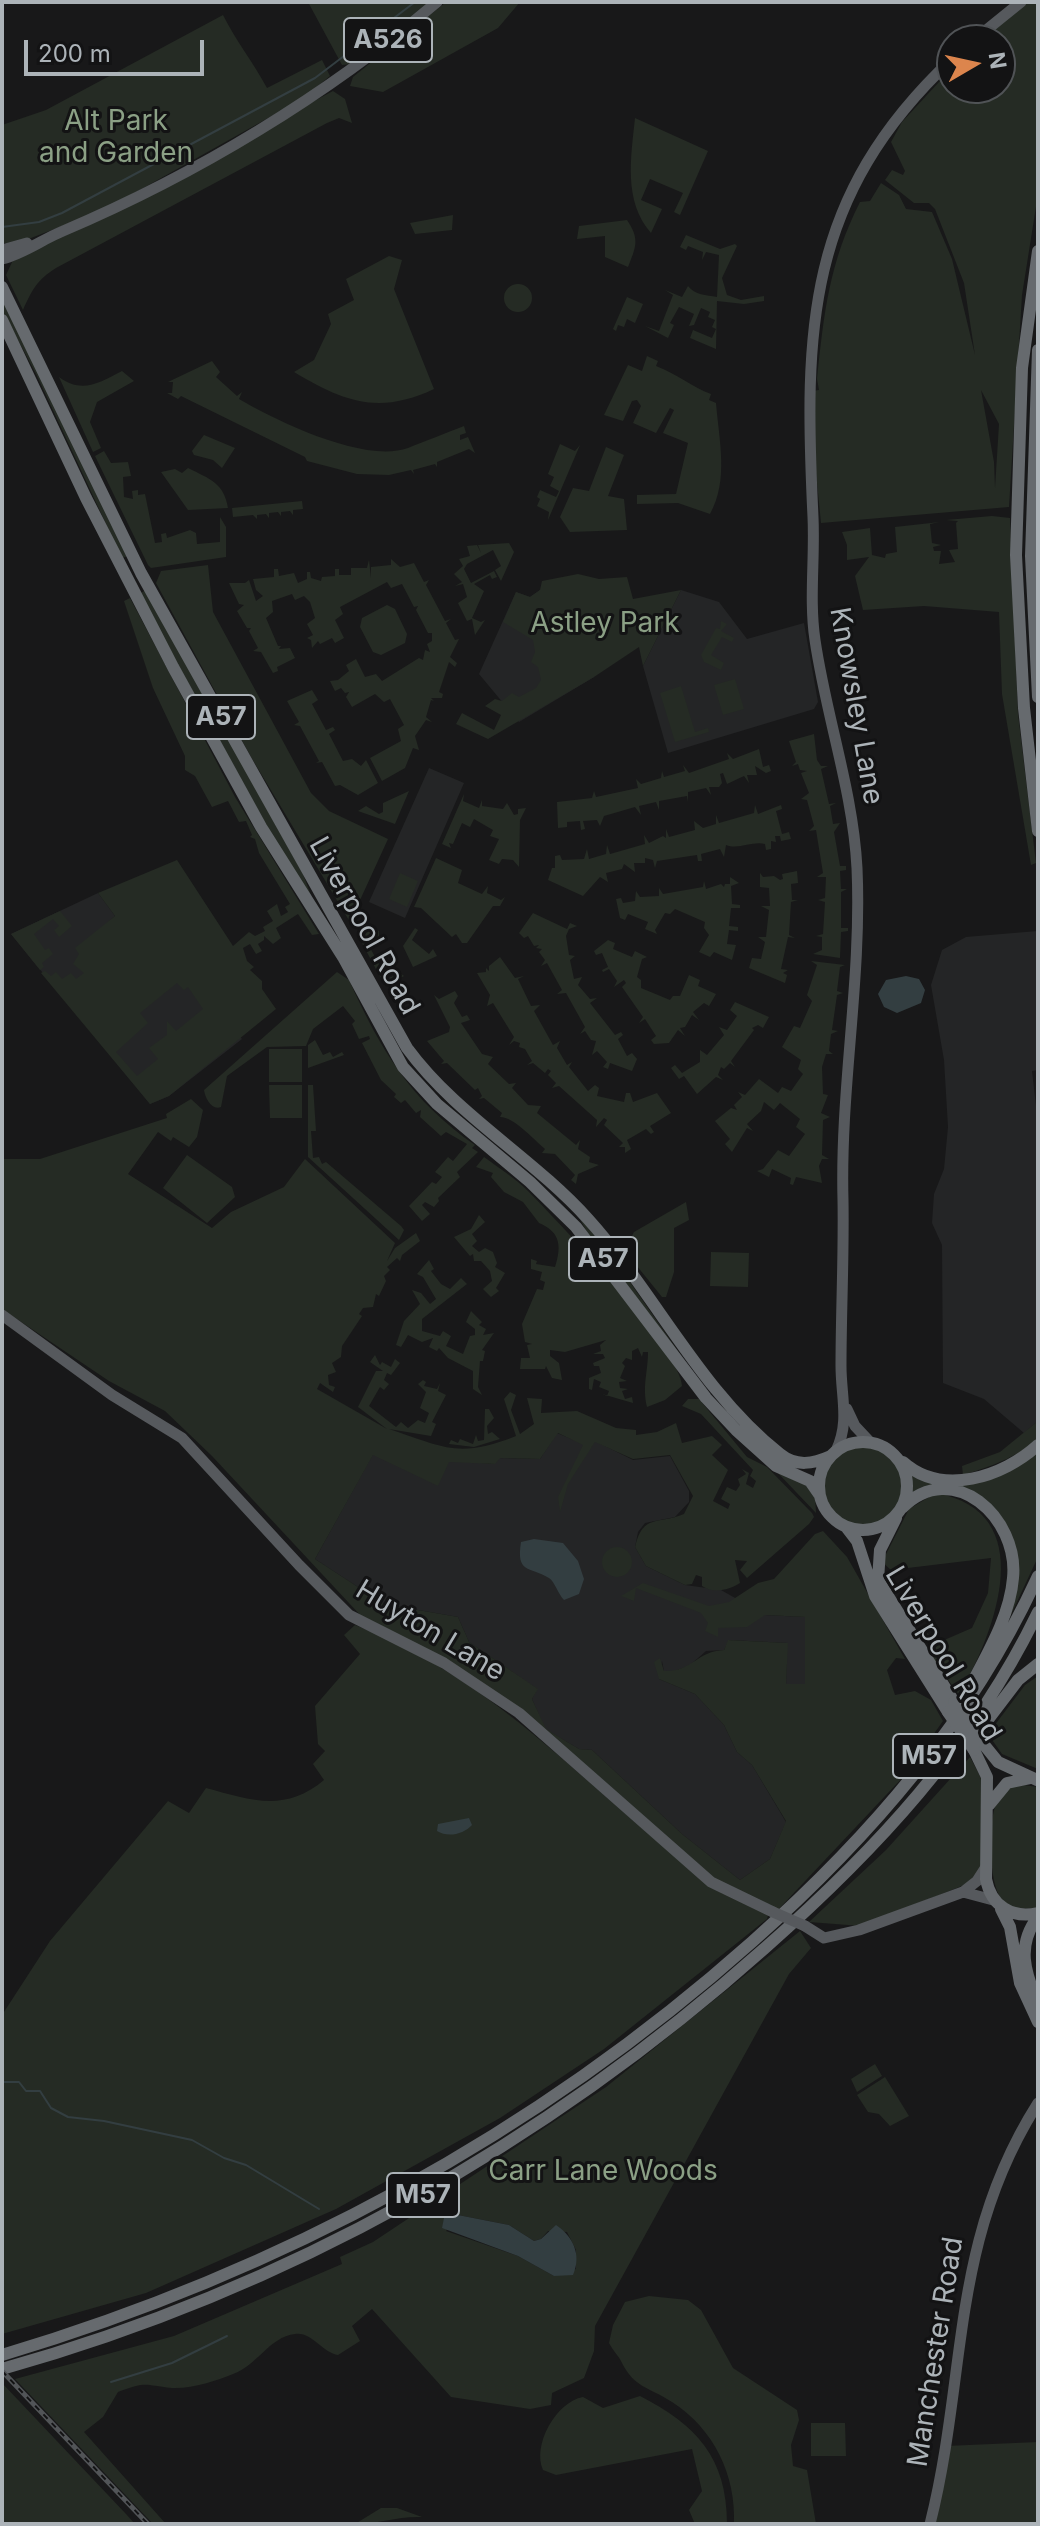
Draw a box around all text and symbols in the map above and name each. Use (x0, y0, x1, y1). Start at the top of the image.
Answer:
road number: A526 (344, 18, 432, 62)
scale bar (28, 24, 208, 74)
north arrow (936, 24, 1016, 104)
text: 200 m (38, 39, 111, 68)
text: N (984, 50, 1012, 71)
park label: Alt Park and Garden (39, 105, 193, 171)
street label: Knowsley Lane (822, 605, 890, 807)
park label: Astley Park (530, 607, 680, 641)
road number: A57 (187, 695, 255, 739)
street label: Liverpool Road (301, 831, 427, 1021)
road number: A57 (569, 1237, 637, 1281)
street label: Liverpool Road (878, 1560, 1008, 1748)
street label: Huyton Lane (349, 1573, 511, 1689)
road number: M57 (893, 1734, 965, 1778)
park label: Carr Lane Woods (488, 2155, 718, 2189)
road number: M57 (387, 2173, 459, 2217)
street label: Manchester Road (901, 2235, 971, 2469)

